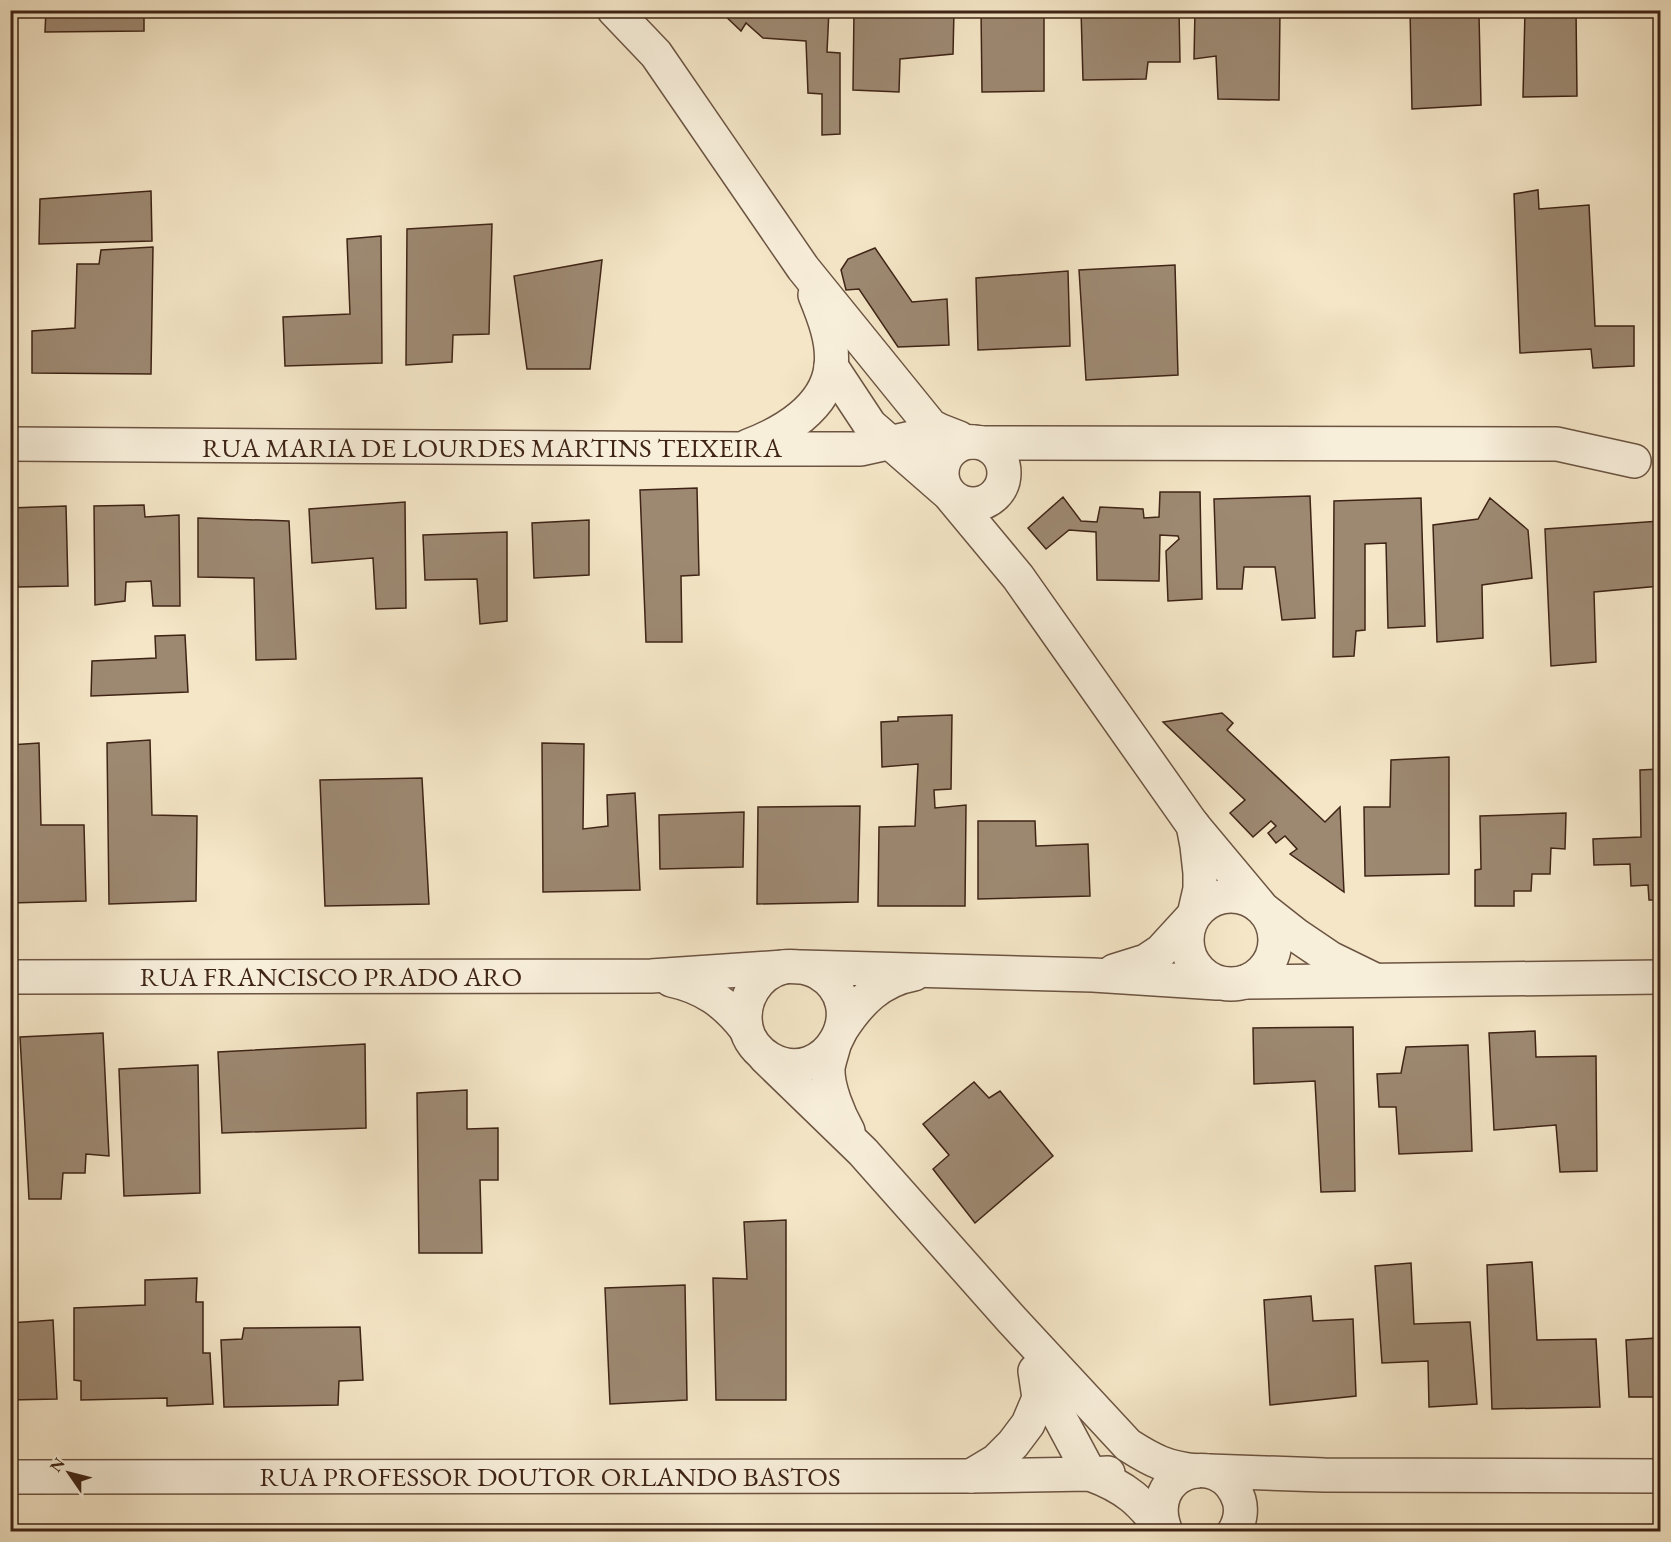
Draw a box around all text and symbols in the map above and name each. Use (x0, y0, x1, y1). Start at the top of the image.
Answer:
street label: RUA MARIA DE LOURDES MARTINS TEIXEIRA (202, 430, 782, 465)
street label: RUA FRANCISCO PRADO ARO (140, 959, 522, 994)
north arrow (39, 1443, 99, 1503)
text: N (45, 1453, 69, 1476)
street label: RUA PROFESSOR DOUTOR ORLANDO BASTOS (260, 1459, 840, 1494)

